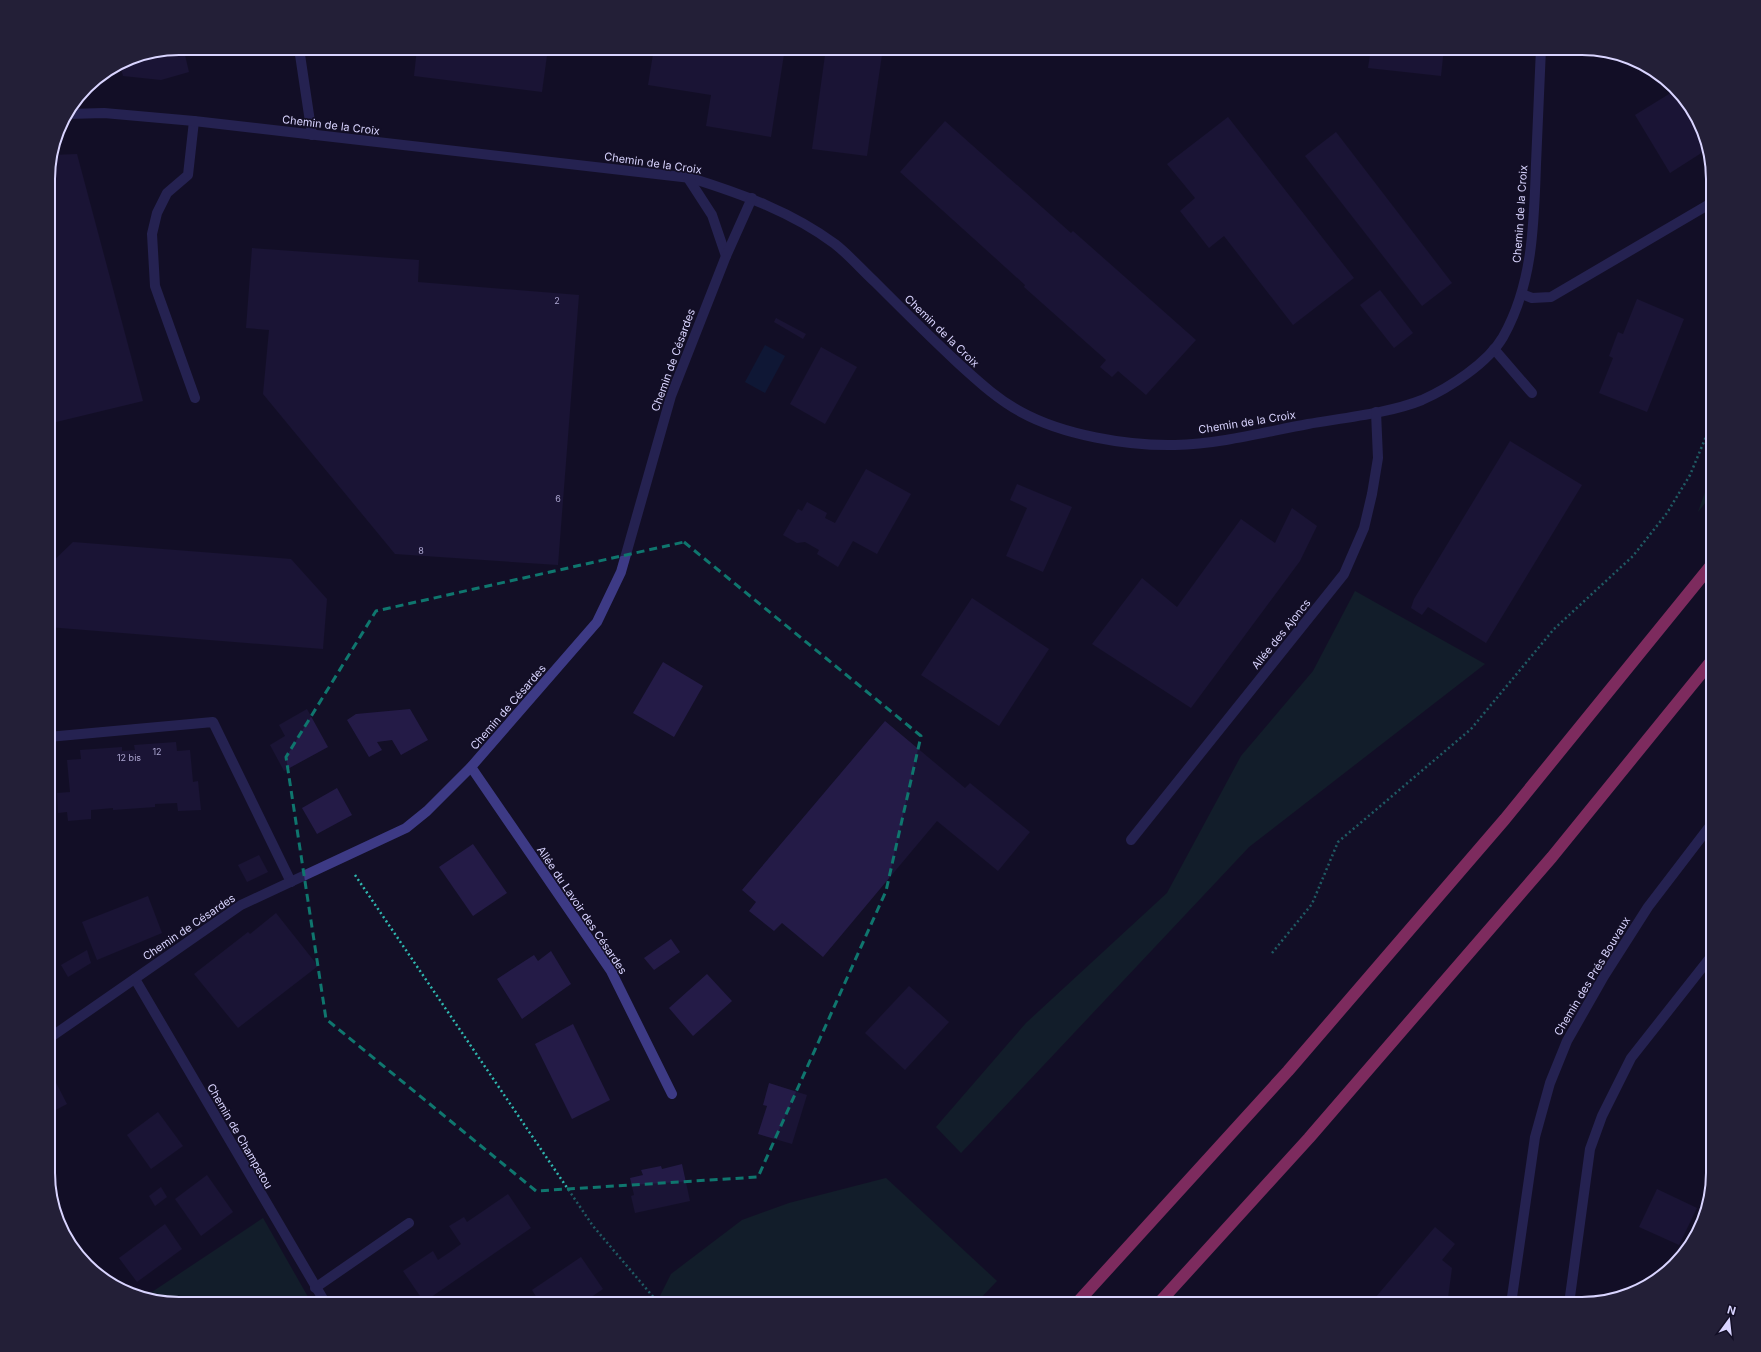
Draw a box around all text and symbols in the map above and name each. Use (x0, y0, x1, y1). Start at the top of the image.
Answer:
street label: Chemin de la Croix (281, 112, 381, 138)
street label: Chemin de la Croix (603, 149, 703, 177)
street label: Chemin de la Croix (1510, 164, 1530, 264)
street label: Chemin de la Croix (902, 292, 982, 370)
house number: 2 (554, 295, 560, 306)
street label: Chemin de Césardes (648, 306, 698, 413)
street label: Chemin de la Croix (1197, 407, 1297, 437)
house number: 6 (555, 493, 561, 504)
house number: 8 (418, 545, 424, 556)
street label: Allée des Ajoncs (1248, 596, 1314, 672)
street label: Chemin de Césardes (467, 661, 549, 753)
house number: 12 (152, 746, 162, 757)
house number: 12 bis (117, 752, 141, 763)
street label: Allée du Lavoir des Césardes (534, 843, 630, 977)
street label: Chemin de Césardes (140, 891, 238, 963)
street label: Chemin des Prés Bouvaux (1551, 914, 1633, 1038)
street label: Chemin de Champetou (204, 1081, 276, 1191)
north arrow (1709, 1300, 1749, 1340)
text: N (1726, 1302, 1737, 1318)

